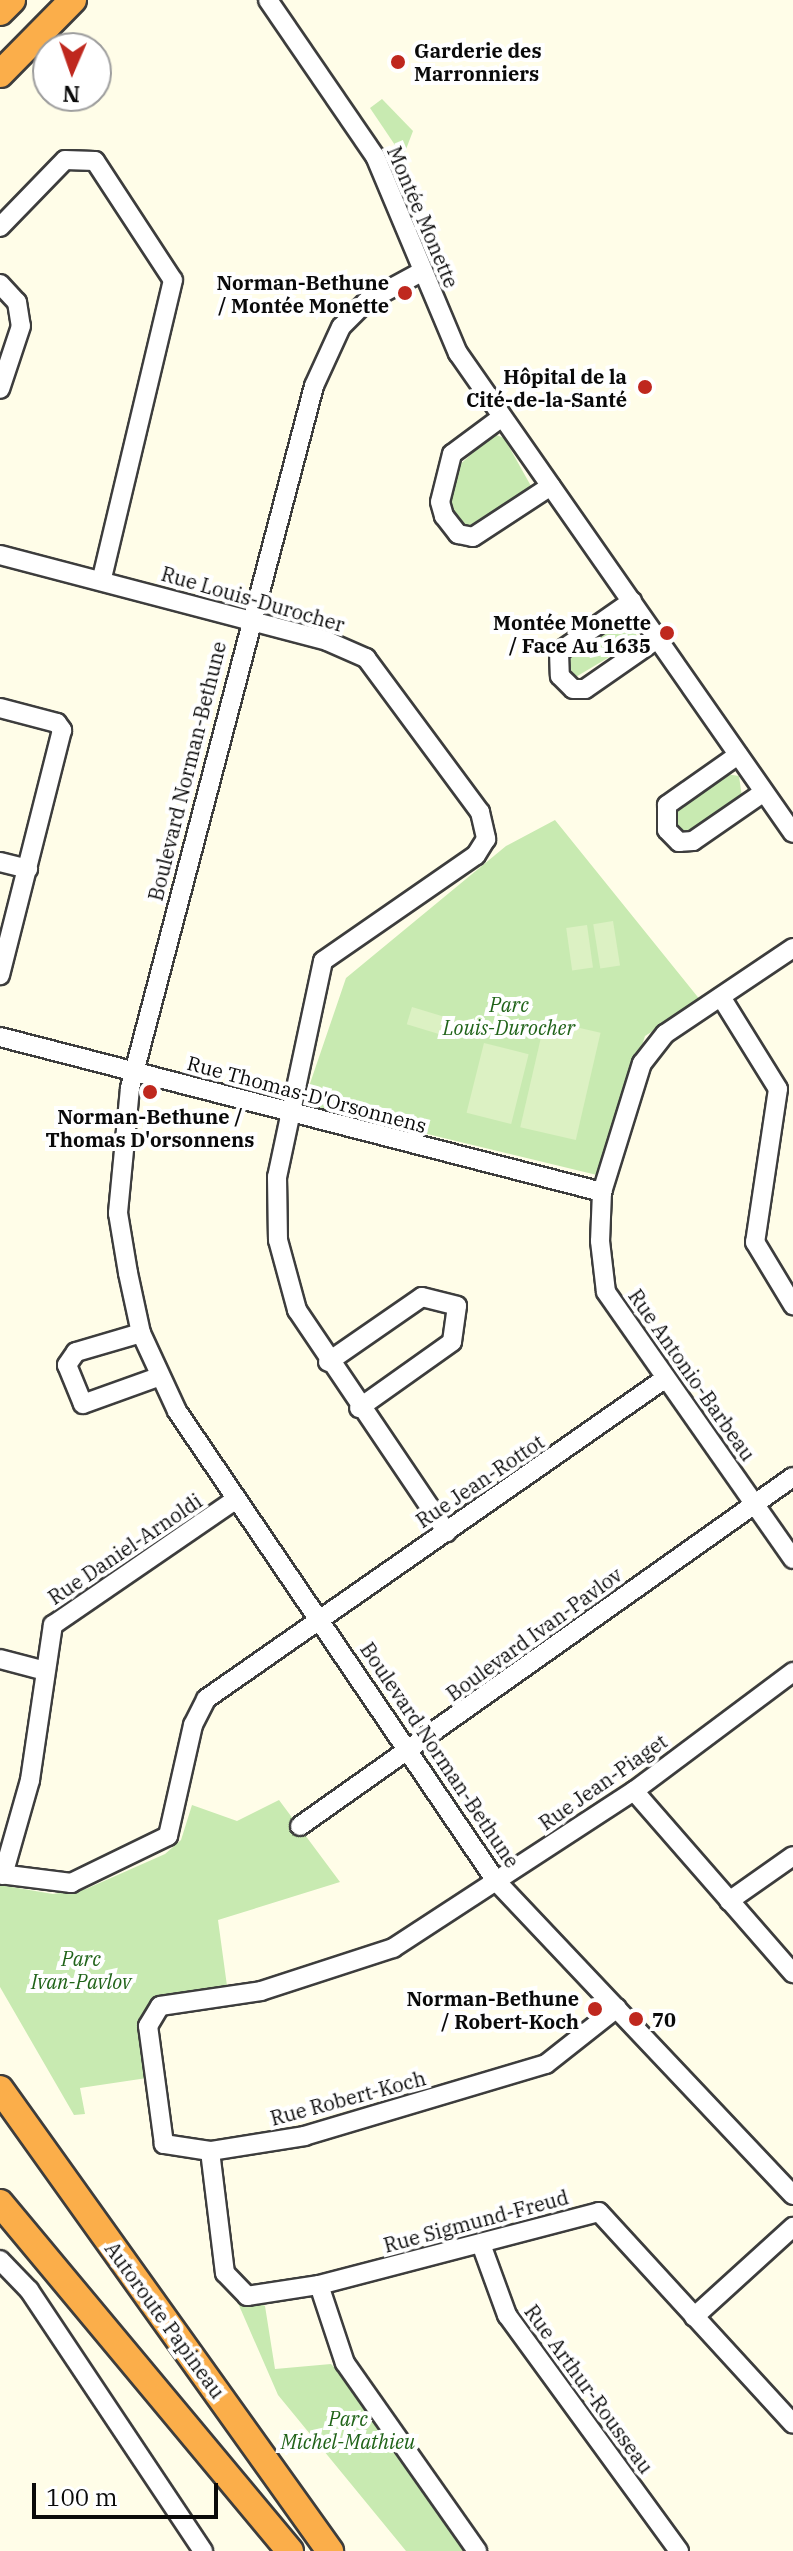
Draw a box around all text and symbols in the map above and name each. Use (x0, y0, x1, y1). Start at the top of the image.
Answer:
north arrow (32, 32, 112, 112)
place label: Garderie des Marronniers (414, 38, 542, 85)
marker: Garderie des Marronniers (389, 53, 407, 71)
text: N (62, 80, 80, 109)
street label: Montée Monette (382, 143, 464, 291)
place label: Norman-Bethune / Montée Monette (217, 270, 389, 317)
marker: Norman-Bethune / Montée Monette (396, 284, 414, 302)
place label: Hôpital de la Cité-de-la-Santé (466, 364, 627, 411)
marker: Hôpital de la Cité-de-la-Santé (634, 376, 656, 398)
street label: Rue Louis-Durocher (159, 561, 347, 637)
place label: Montée Monette / Face Au 1635 (493, 610, 651, 657)
marker: Montée Monette / Face Au 1635 (658, 624, 676, 642)
street label: Boulevard Norman-Bethune (143, 639, 231, 903)
park label: Parc Louis-Durocher (443, 993, 575, 1040)
street label: Rue Thomas-D'Orsonnens (185, 1050, 429, 1138)
marker: Norman-Bethune / Thomas D'orsonnens (141, 1083, 159, 1101)
place label: Norman-Bethune / Thomas D'orsonnens (46, 1104, 254, 1151)
street label: Rue Antonio-Barbeau (624, 1285, 760, 1465)
street label: Rue Jean-Rottot (411, 1429, 549, 1533)
street label: Rue Daniel-Arnoldi (44, 1489, 206, 1609)
street label: Boulevard Ivan-Pavlov (442, 1562, 626, 1706)
street label: Boulevard Norman-Bethune (356, 1638, 524, 1872)
street label: Rue Jean-Piaget (534, 1729, 672, 1835)
park label: Parc Ivan-Pavlov (31, 1946, 131, 1993)
place label: Norman-Bethune / Robert-Koch (407, 1986, 579, 2033)
marker: Norman-Bethune / Robert-Koch (586, 2000, 604, 2018)
place label: 70 (652, 2007, 676, 2031)
marker: 70 (627, 2010, 645, 2028)
street label: Rue Robert-Koch (268, 2066, 428, 2130)
street label: Rue Sigmund-Freud (381, 2185, 571, 2257)
street label: Autoroute Papineau (100, 2237, 230, 2403)
street label: Rue Arthur-Rousseau (520, 2300, 658, 2478)
park label: Parc Michel-Mathieu (281, 2406, 415, 2453)
scale bar (36, 2467, 222, 2517)
text: 100 m (46, 2481, 118, 2513)

